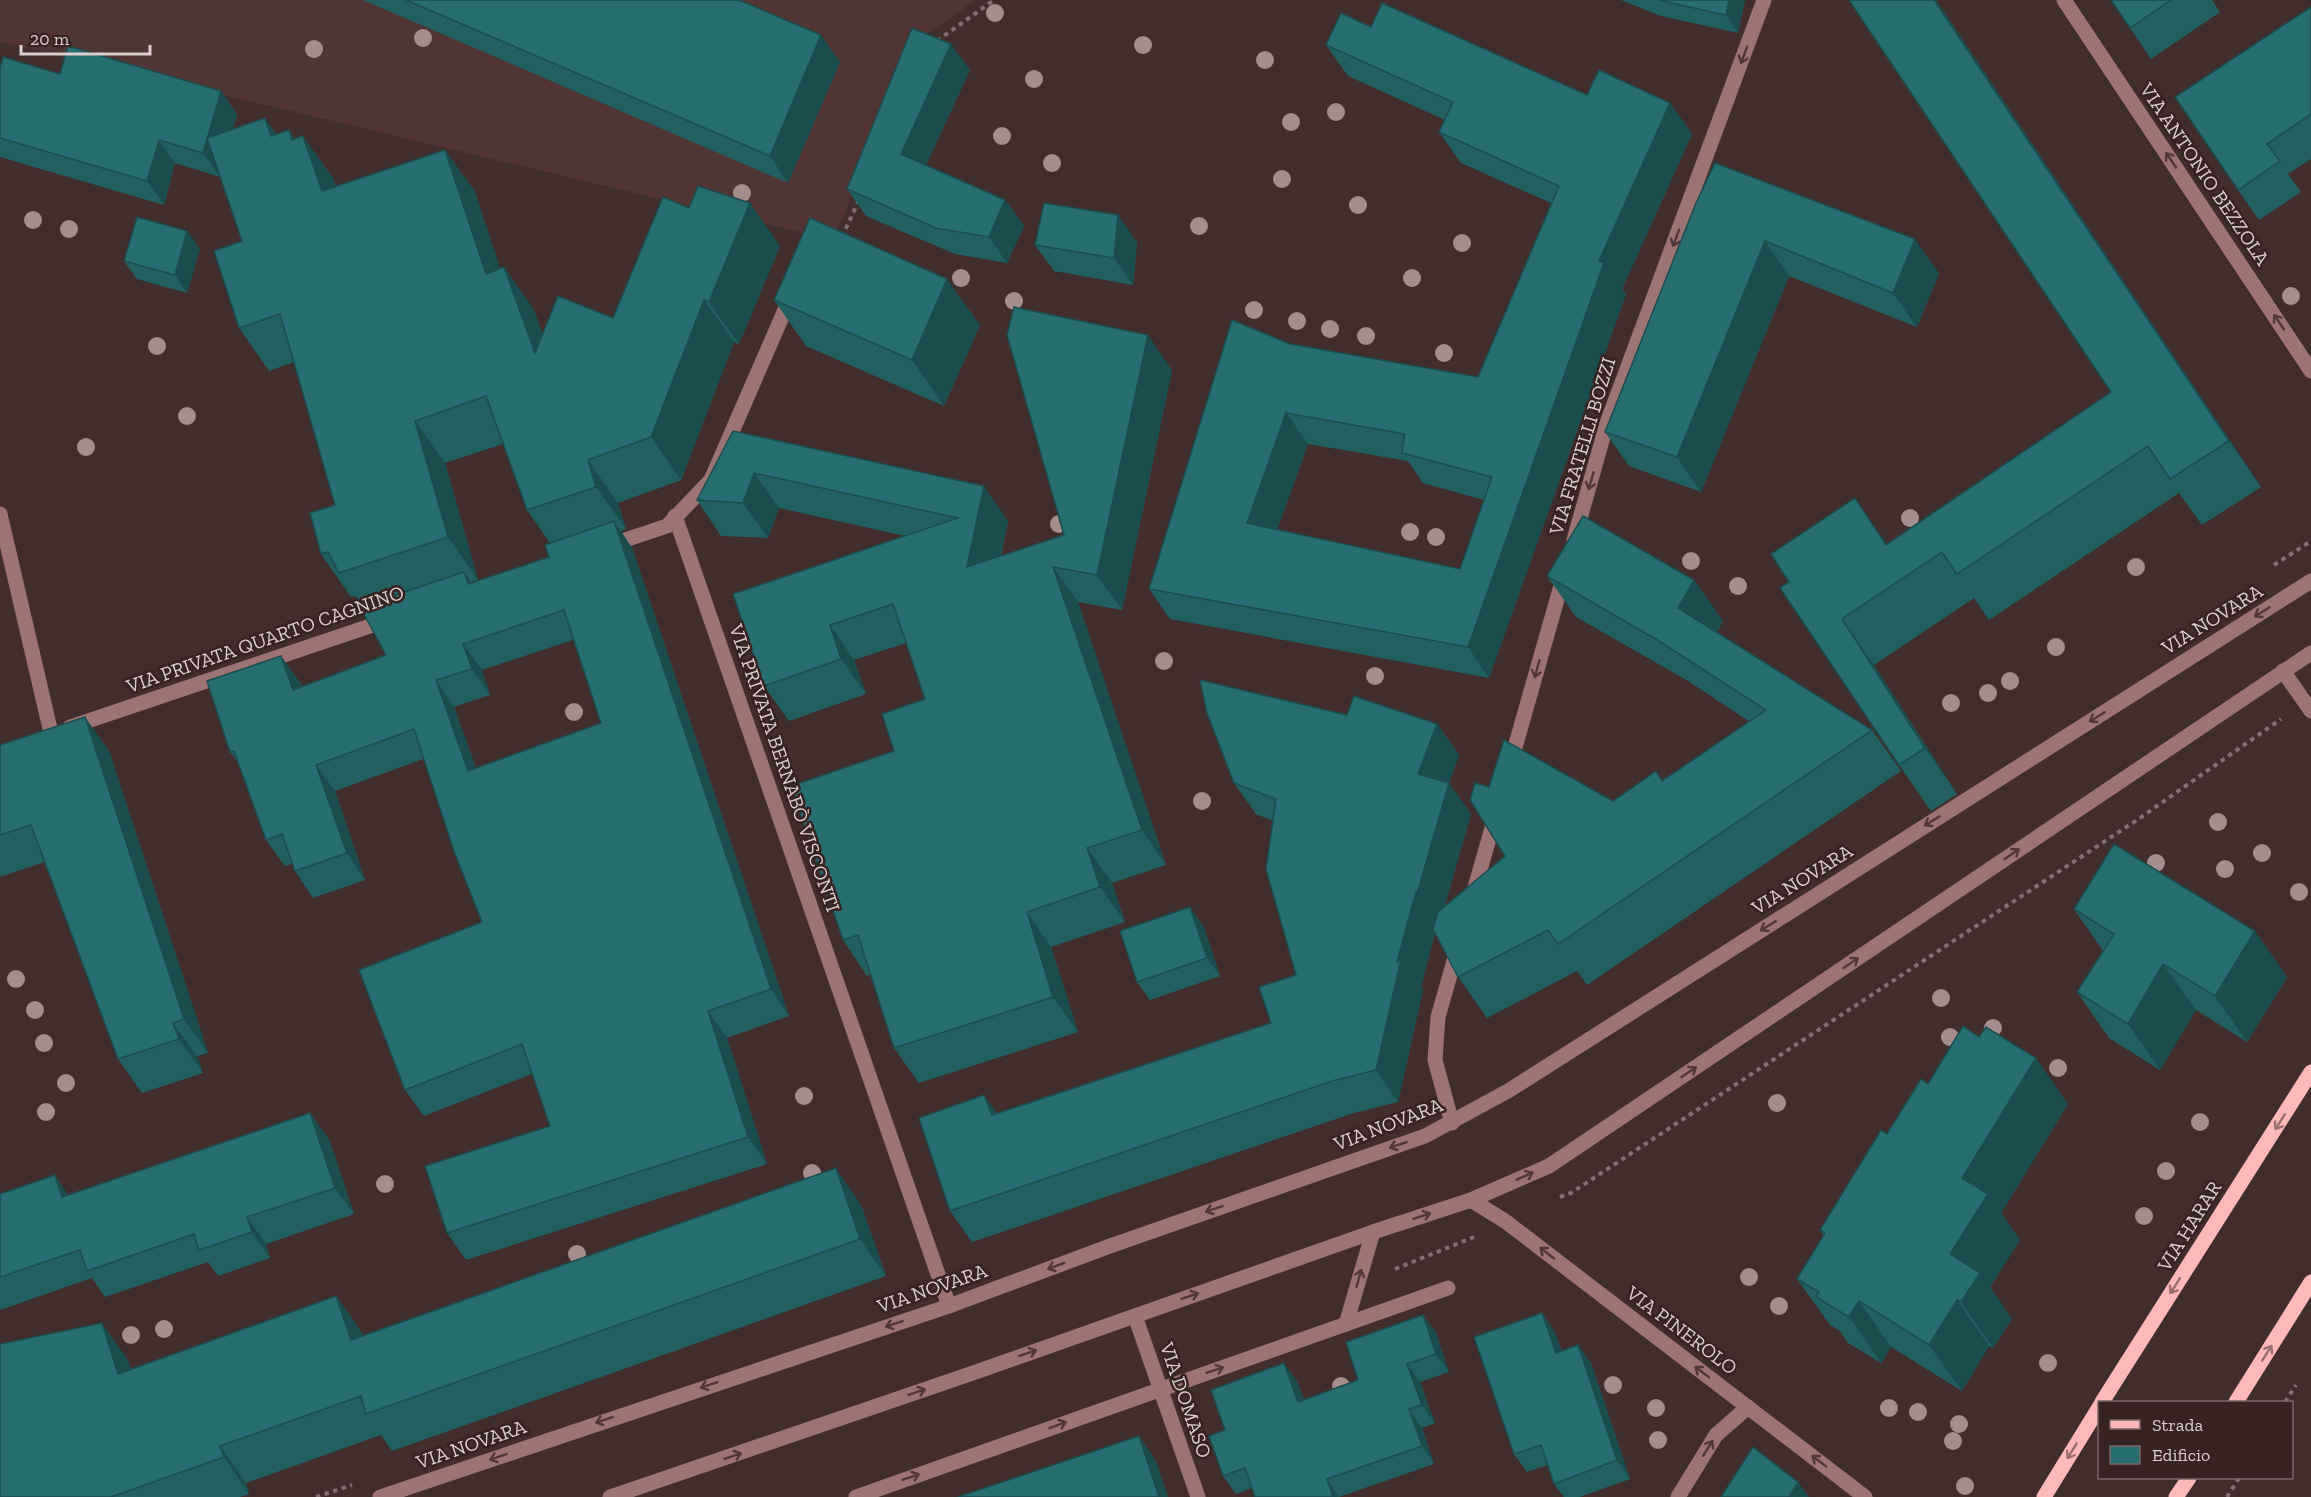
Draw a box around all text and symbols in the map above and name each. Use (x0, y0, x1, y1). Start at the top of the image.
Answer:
scale bar (21, 18, 150, 56)
text: 20 m (30, 28, 70, 50)
one-way arrow (1737, 45, 1748, 64)
street label: VIA ANTONIO BEZZOLA (2134, 77, 2276, 271)
one-way arrow (2164, 152, 2176, 169)
one-way arrow (1670, 228, 1681, 247)
one-way arrow (2272, 314, 2285, 331)
street label: VIA FRATELLI BOZZI (1543, 354, 1620, 539)
one-way arrow (1585, 471, 1596, 490)
street label: VIA NOVARA (2156, 578, 2268, 660)
street label: VIA PRIVATA QUARTO CAGNINO (122, 580, 407, 698)
one-way arrow (2253, 606, 2270, 619)
street label: VIA PRIVATA BERNABÒ VISCONTI (724, 620, 846, 915)
one-way arrow (1531, 659, 1543, 678)
one-way arrow (2089, 711, 2106, 723)
one-way arrow (1924, 816, 1941, 828)
street label: VIA NOVARA (1746, 838, 1858, 920)
one-way arrow (2003, 848, 2020, 860)
one-way arrow (1760, 920, 1777, 932)
one-way arrow (1842, 957, 1858, 969)
one-way arrow (1680, 1066, 1697, 1078)
street label: VIA NOVARA (1329, 1092, 1447, 1156)
one-way arrow (2273, 1113, 2285, 1130)
one-way arrow (1390, 1141, 1408, 1152)
one-way arrow (1515, 1170, 1533, 1182)
street label: VIA HARAR (2151, 1176, 2227, 1276)
one-way arrow (1205, 1205, 1224, 1216)
one-way arrow (1412, 1210, 1431, 1221)
one-way arrow (1539, 1247, 1555, 1260)
street label: VIA NOVARA (873, 1258, 991, 1318)
one-way arrow (1047, 1261, 1065, 1272)
one-way arrow (1354, 1269, 1366, 1288)
one-way arrow (2169, 1278, 2182, 1295)
street label: VIA PINEROLO (1621, 1280, 1742, 1379)
one-way arrow (1180, 1290, 1199, 1301)
one-way arrow (885, 1319, 904, 1330)
street label: VIA DOMASO (1155, 1338, 1217, 1461)
one-way arrow (2261, 1345, 2273, 1362)
one-way arrow (1018, 1347, 1037, 1358)
one-way arrow (1205, 1363, 1224, 1374)
one-way arrow (1694, 1365, 1710, 1378)
one-way arrow (700, 1381, 719, 1392)
one-way arrow (907, 1385, 926, 1396)
legend (2098, 1401, 2293, 1479)
street label: VIA NOVARA (412, 1414, 530, 1474)
text: Strada (2152, 1414, 2203, 1436)
one-way arrow (595, 1416, 614, 1427)
one-way arrow (1048, 1419, 1067, 1430)
one-way arrow (1702, 1440, 1714, 1457)
one-way arrow (2065, 1442, 2077, 1459)
text: Edificio (2152, 1444, 2210, 1466)
one-way arrow (723, 1450, 742, 1461)
one-way arrow (489, 1452, 508, 1463)
one-way arrow (1811, 1455, 1827, 1468)
one-way arrow (902, 1471, 920, 1482)

